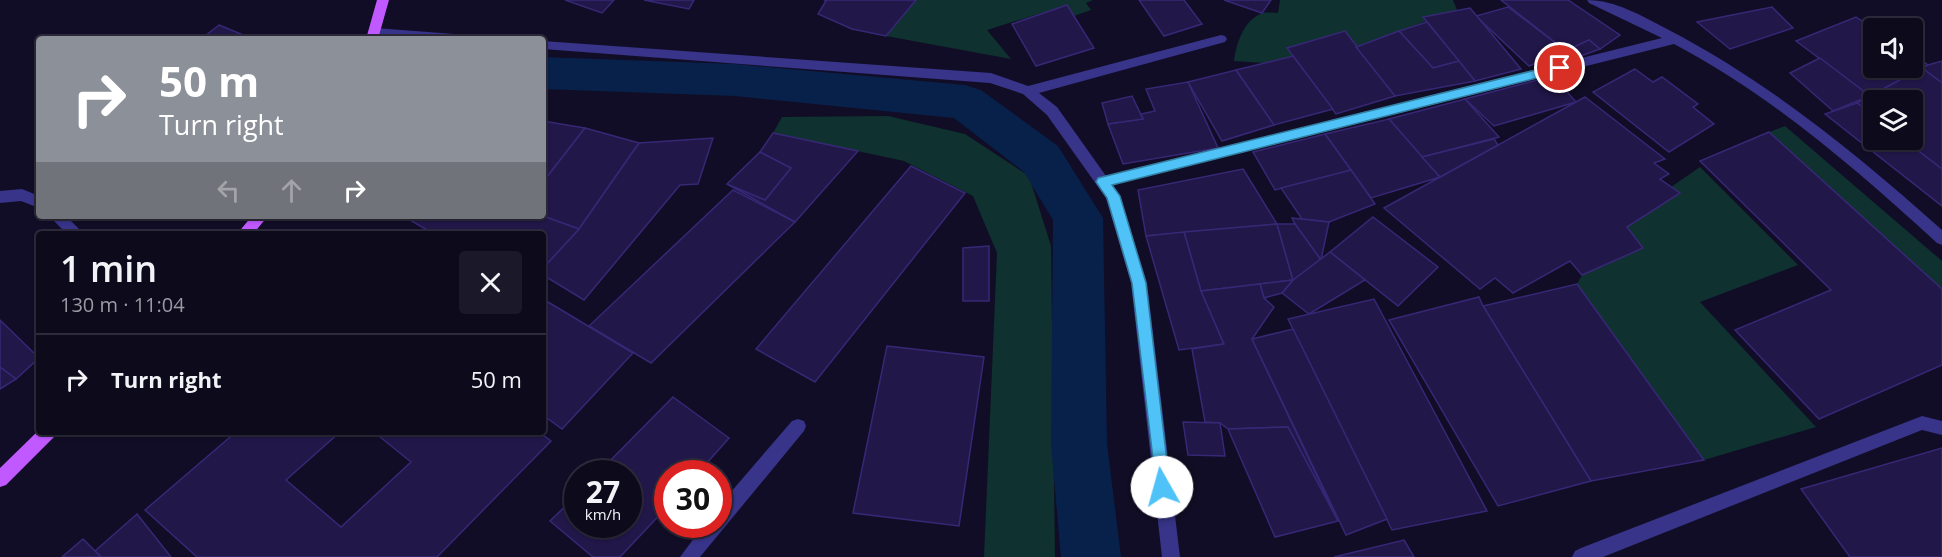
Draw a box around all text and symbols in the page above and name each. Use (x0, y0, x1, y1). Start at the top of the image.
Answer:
map controls (1863, 18, 1923, 150)
button: sound (1863, 18, 1923, 78)
pin (1534, 42, 1585, 93)
icon: arrive (1543, 51, 1576, 84)
text: 50 m (159, 52, 259, 109)
icon: right (60, 60, 138, 138)
button: layers (1863, 90, 1923, 150)
text: Turn right (159, 106, 284, 143)
icon: left (212, 174, 245, 207)
icon: ahead (275, 174, 308, 207)
icon: right (338, 174, 371, 207)
text: 1 min (60, 244, 157, 293)
button: close (459, 251, 522, 314)
text: 130 m · 11:04 (60, 291, 185, 318)
icon: right (60, 363, 93, 396)
text: Turn right (111, 364, 222, 394)
text: 50 m (471, 364, 522, 394)
position arrow (1130, 455, 1194, 519)
speed limit sign: 30 (654, 460, 732, 538)
text: 27 (586, 471, 620, 512)
text: km/h (585, 504, 621, 524)

